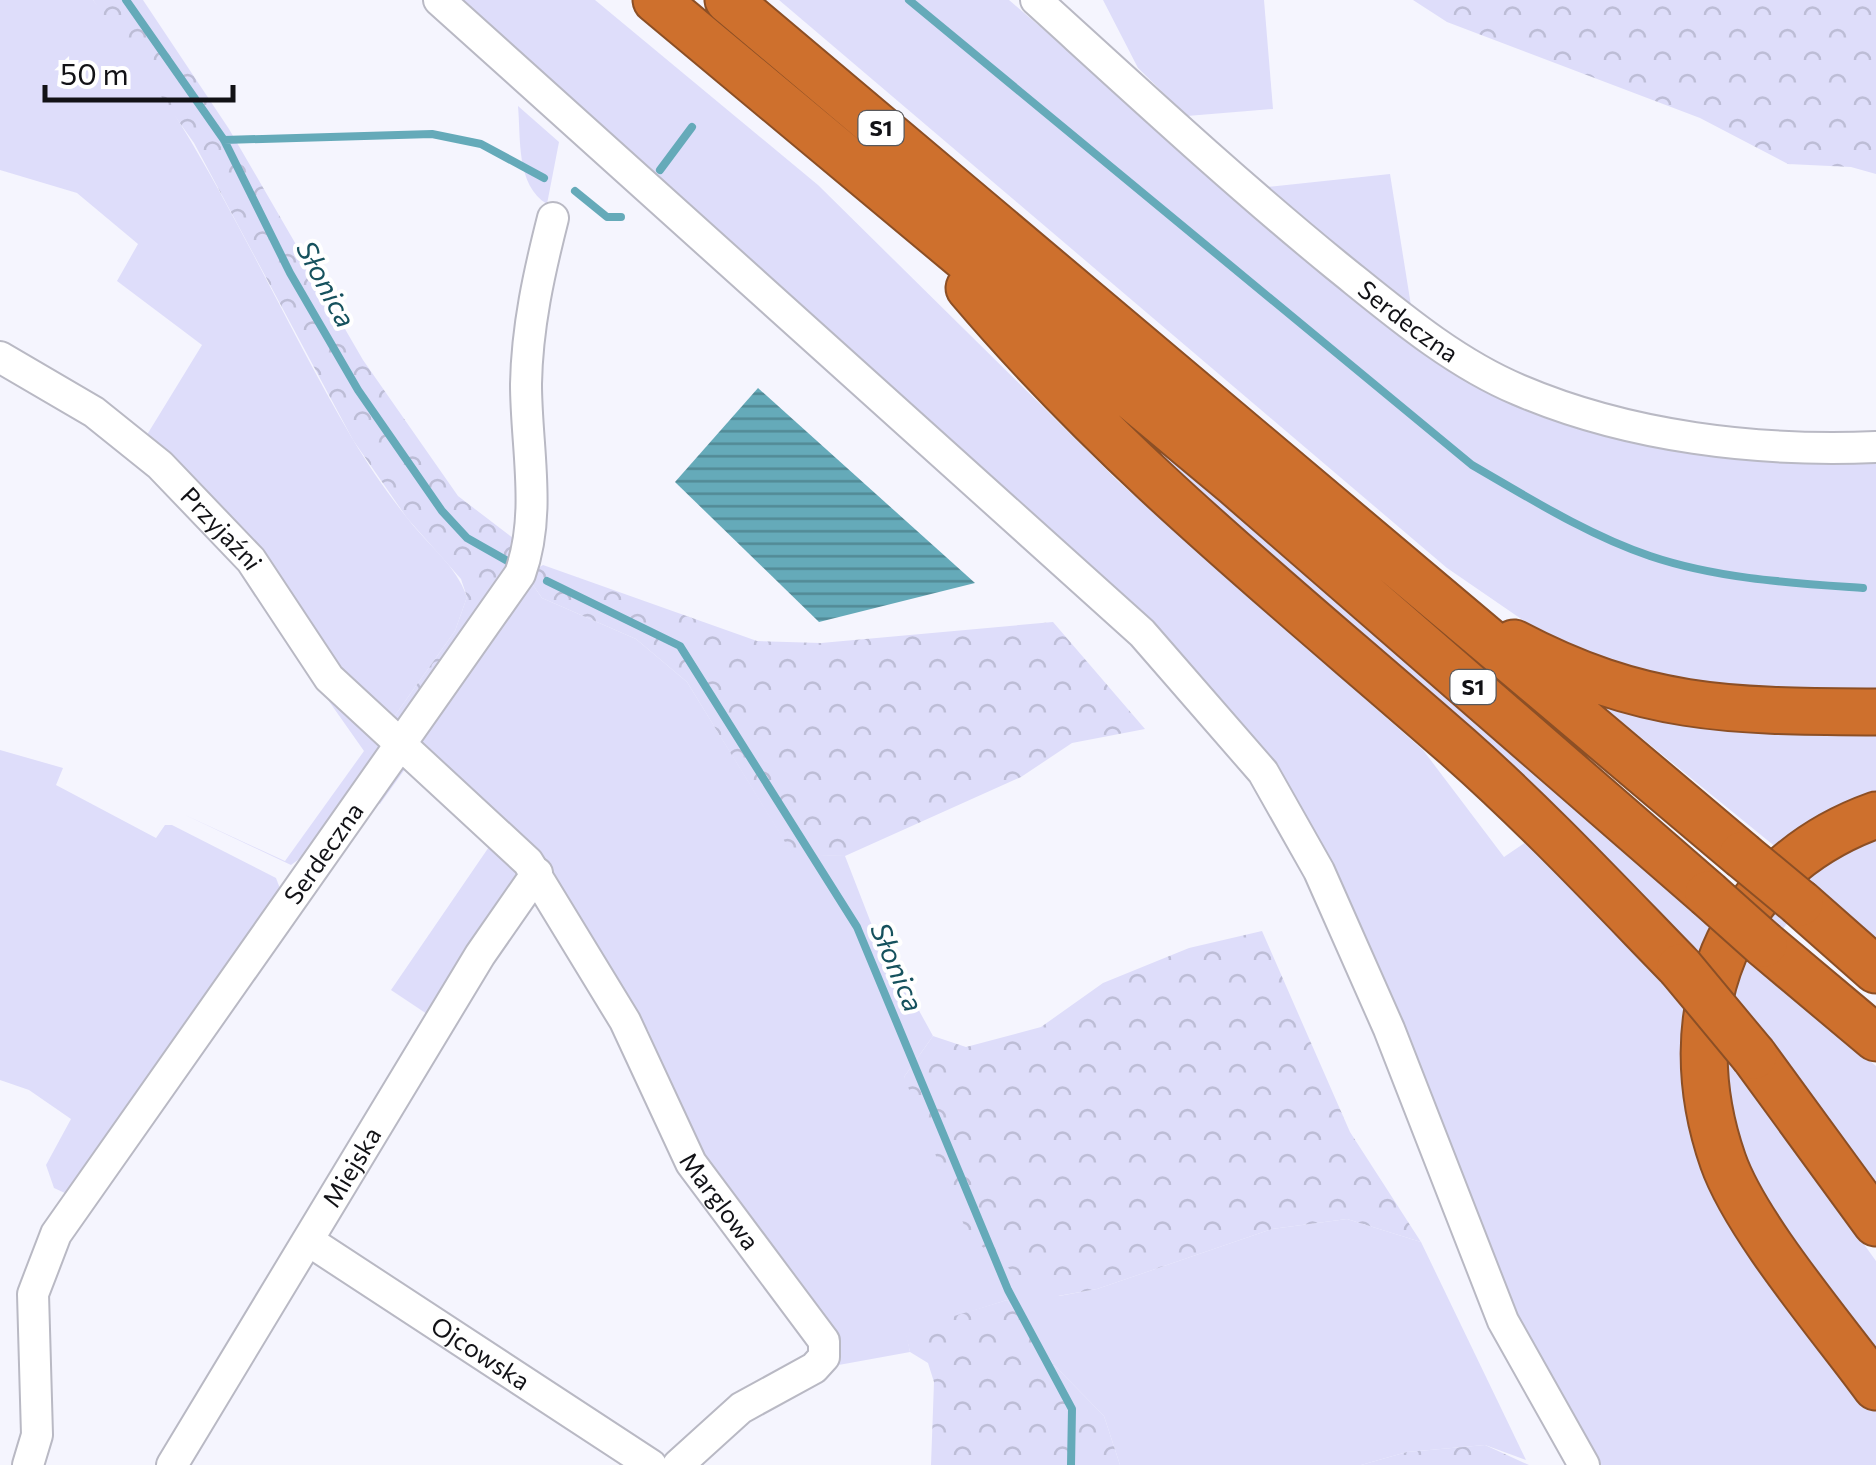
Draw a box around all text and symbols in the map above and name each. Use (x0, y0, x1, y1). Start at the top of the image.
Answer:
scale bar (45, 40, 232, 102)
text: 50 m (60, 54, 129, 91)
road number: S1 (858, 111, 904, 145)
water label: Słonica (290, 234, 364, 333)
street label: Serdeczna (1353, 273, 1464, 368)
street label: Przyjaźni (175, 480, 269, 575)
road number: S1 (1450, 670, 1496, 704)
street label: Serdeczna (277, 796, 369, 909)
water label: Słonica (864, 917, 932, 1016)
street label: Miejska (315, 1121, 387, 1212)
street label: Marglowa (674, 1146, 766, 1255)
street label: Ojcowska (426, 1309, 536, 1396)

